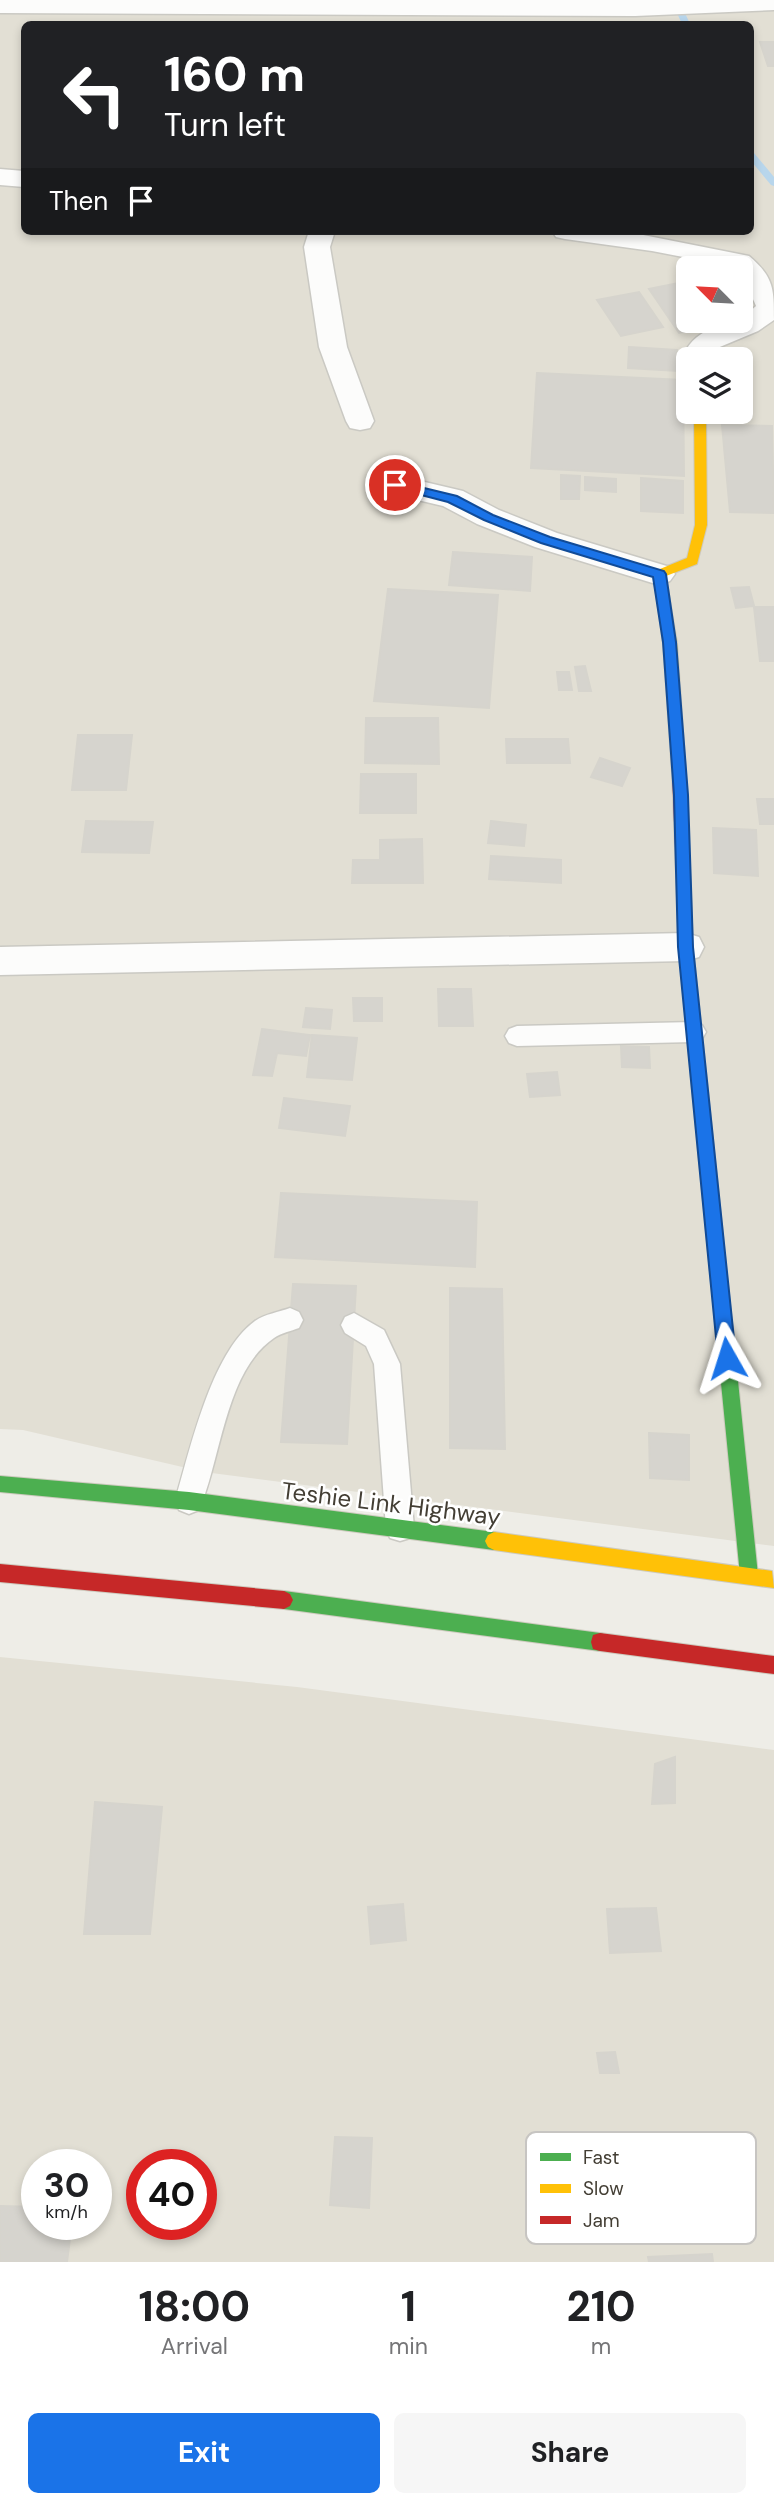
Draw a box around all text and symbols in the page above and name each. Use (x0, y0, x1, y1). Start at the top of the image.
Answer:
text: 160 m (164, 42, 305, 106)
icon: left (49, 49, 140, 140)
text: Turn left (164, 104, 286, 146)
icon: arrive (122, 182, 160, 220)
text: Then (49, 184, 108, 218)
north arrow (676, 256, 752, 332)
map controls (676, 256, 753, 424)
button: layers (676, 347, 753, 424)
pin (365, 455, 425, 515)
icon: arrive (376, 466, 414, 504)
position arrow (690, 1321, 764, 1395)
street label: Teshie Link Highway (280, 1475, 502, 1532)
legend (526, 2132, 756, 2244)
text: Fast (583, 2145, 619, 2170)
speed limit sign: 40 (126, 2149, 217, 2240)
text: 30 (44, 2162, 89, 2208)
text: Slow (583, 2176, 624, 2201)
text: km/h (45, 2200, 88, 2224)
text: Jam (583, 2208, 620, 2233)
text: 18:00 (139, 2279, 250, 2334)
text: 1 (401, 2279, 416, 2334)
text: 210 (566, 2279, 636, 2334)
text: Arrival (161, 2331, 228, 2361)
text: min (389, 2331, 428, 2361)
text: m (591, 2331, 611, 2361)
button: Exit (28, 2413, 380, 2493)
button: Share (394, 2413, 746, 2493)

